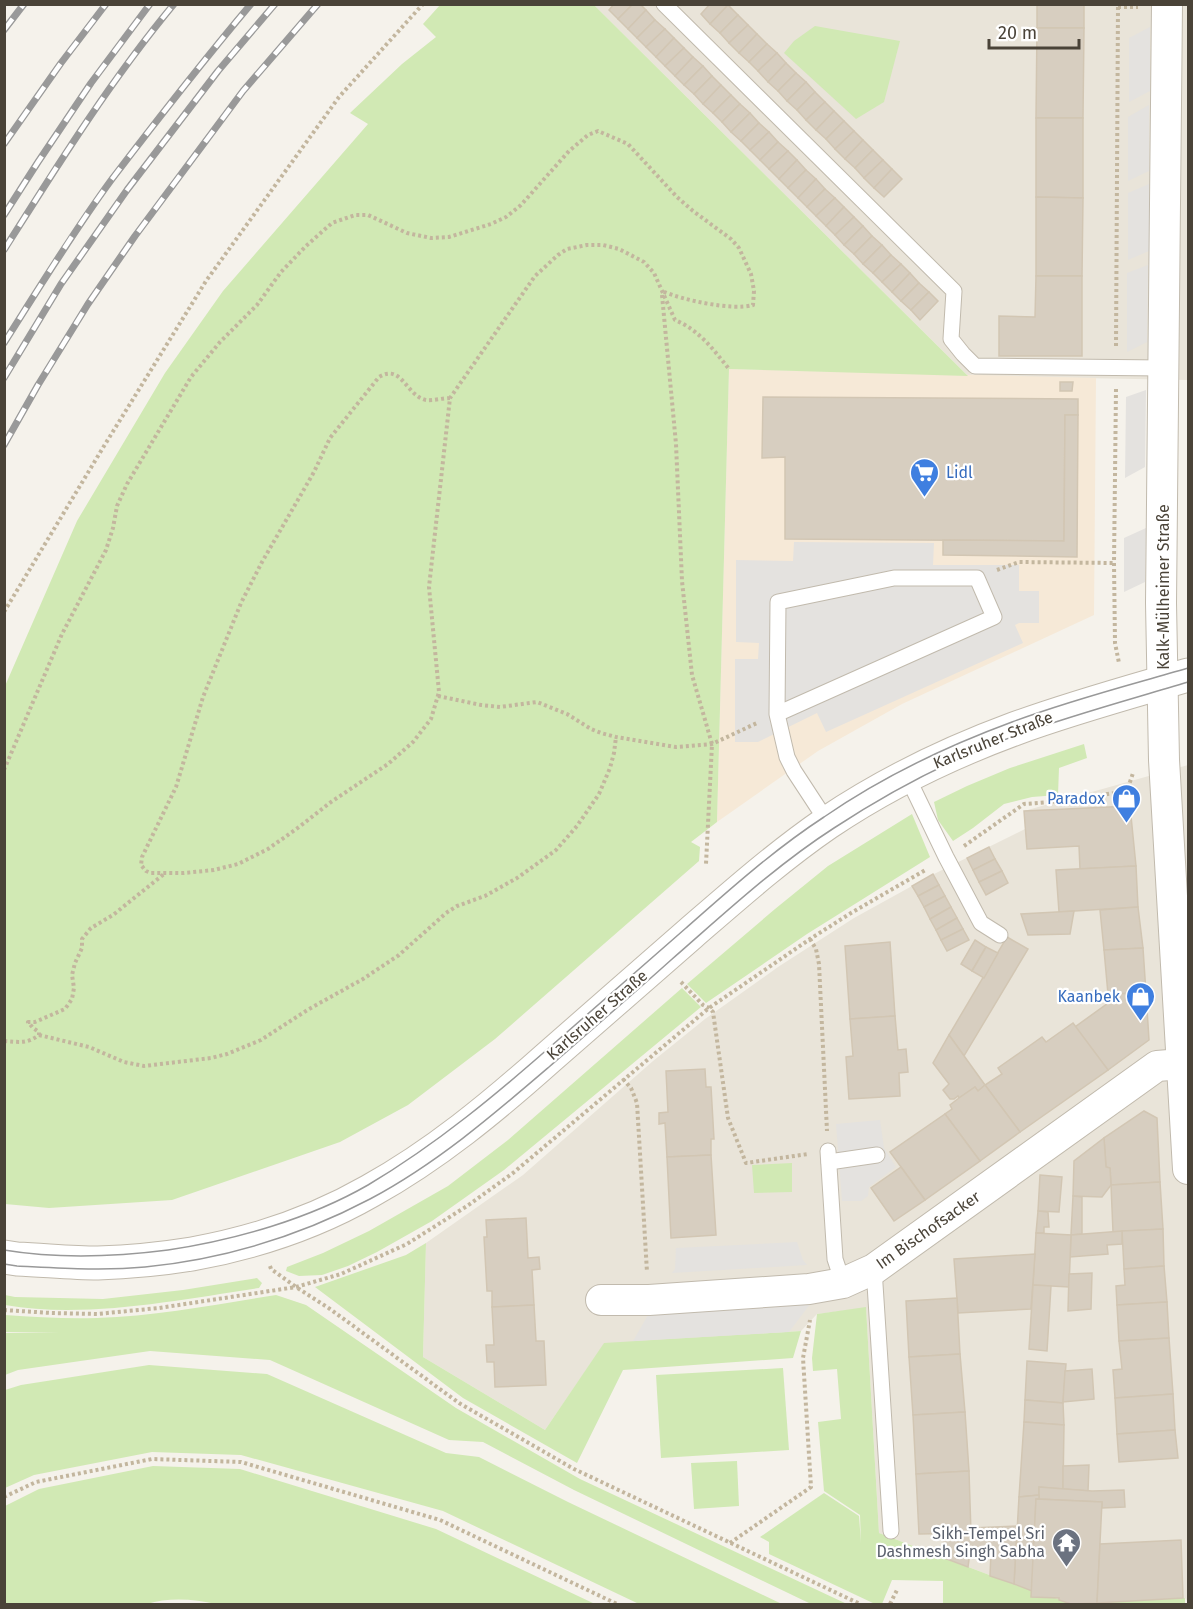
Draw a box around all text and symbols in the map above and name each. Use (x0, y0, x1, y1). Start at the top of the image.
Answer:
scale bar (989, 12, 1079, 50)
text: 20 m (998, 22, 1037, 44)
supermarket icon: Lidl (909, 456, 941, 498)
place label: Lidl (946, 463, 973, 482)
street label: Kalk-Mülheimer Straße (1154, 504, 1173, 670)
street label: Karlsruher Straße (930, 707, 1056, 773)
shop icon: Paradox (1110, 782, 1142, 824)
place label: Paradox (1047, 789, 1105, 808)
street label: Karlsruher Straße (543, 966, 651, 1064)
shop icon: Kaanbek (1125, 980, 1157, 1022)
place label: Kaanbek (1058, 987, 1121, 1006)
street label: Im Bischofsacker (872, 1187, 984, 1273)
place label: Sikh-Tempel Sri Dashmesh Singh Sabha (876, 1524, 1045, 1561)
temple icon: Sikh-Tempel Sri Dashmesh Singh Sabha (1050, 1526, 1082, 1568)

